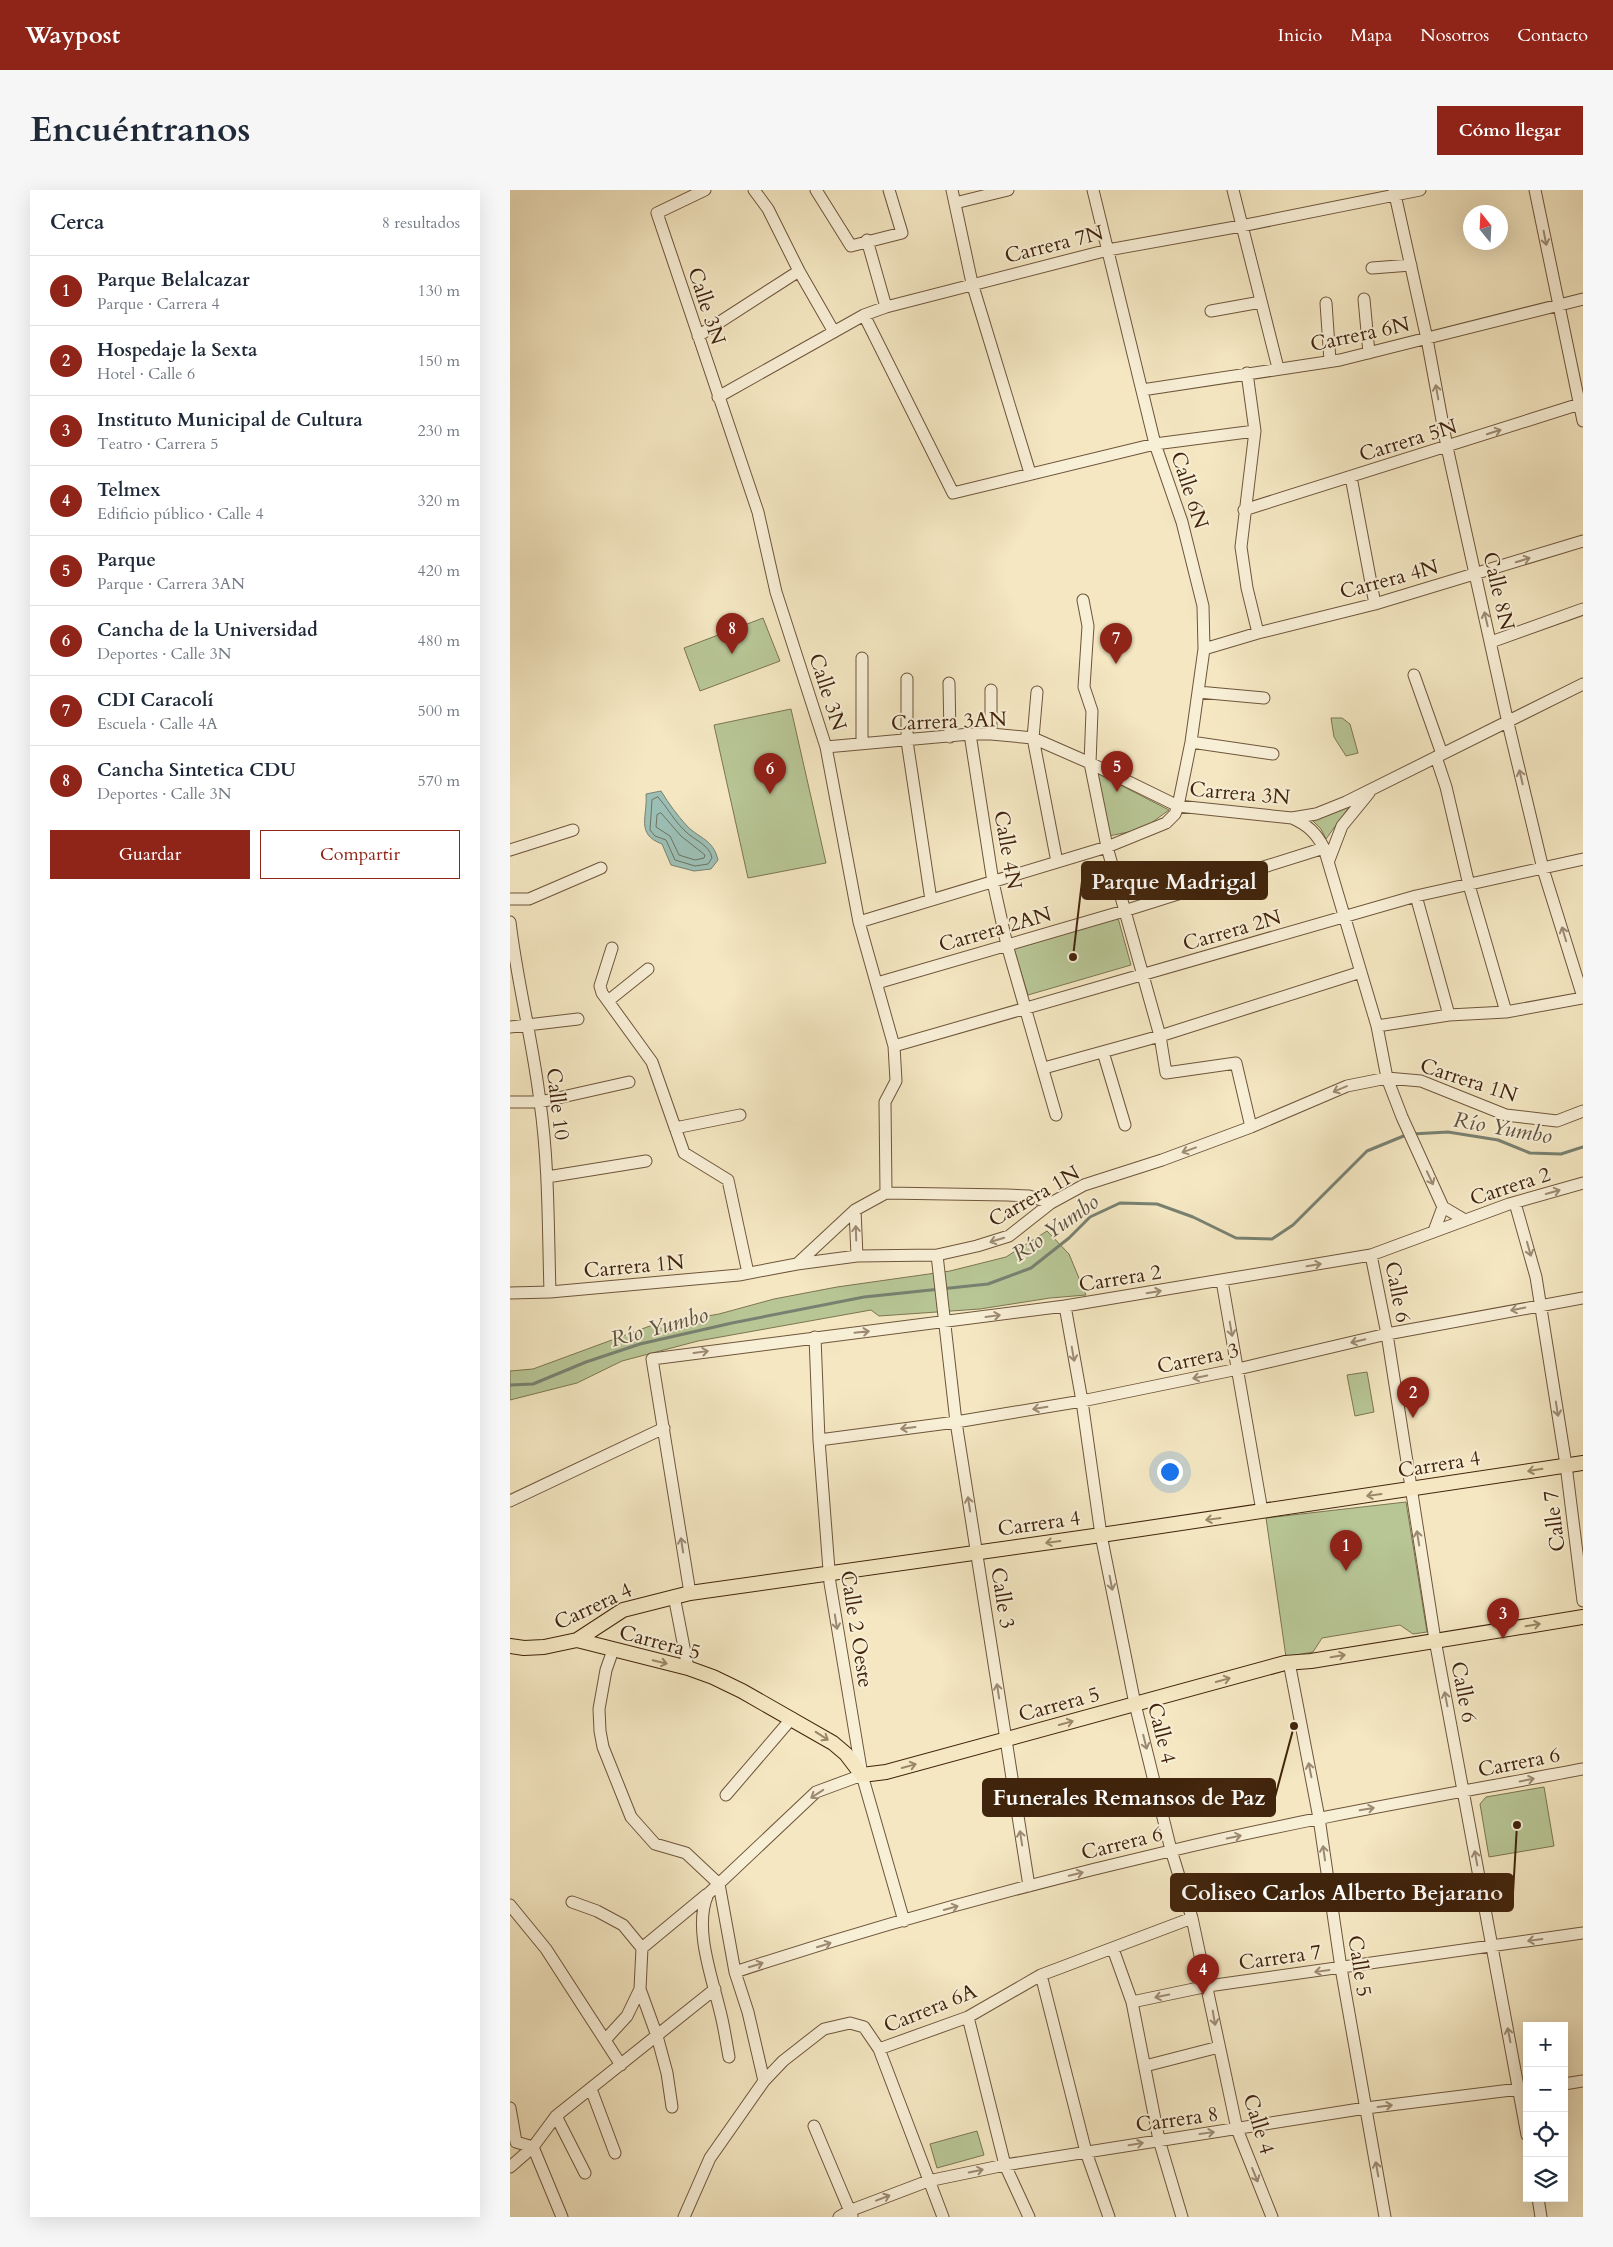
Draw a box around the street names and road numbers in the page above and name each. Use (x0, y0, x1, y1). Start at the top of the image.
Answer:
street label: Carrera 7N (1002, 218, 1107, 271)
street label: Calle 3N (680, 264, 733, 349)
street label: Carrera 6N (1308, 310, 1413, 359)
street label: Carrera 5N (1356, 412, 1461, 469)
street label: Calle 6N (1163, 448, 1216, 533)
street label: Calle 8N (1475, 549, 1522, 633)
street label: Carrera 4N (1337, 552, 1442, 607)
street label: Calle 3N (801, 650, 854, 735)
street label: Carrera 3AN (891, 705, 1008, 738)
street label: Carrera 3N (1188, 775, 1292, 812)
street label: Calle 4N (986, 808, 1029, 892)
street label: Carrera 2AN (935, 900, 1055, 959)
street label: Carrera 2N (1180, 903, 1285, 958)
street label: Carrera 1N (1416, 1051, 1521, 1110)
street label: Calle 10 (539, 1066, 576, 1142)
street label: Carrera 1N (983, 1159, 1085, 1234)
street label: Carrera 2 (1466, 1160, 1554, 1213)
street label: Carrera 1N (582, 1248, 686, 1285)
street label: Carrera 2 (1077, 1258, 1164, 1299)
street label: Calle 6 (1377, 1259, 1418, 1325)
street label: Carrera 3 (1154, 1336, 1242, 1381)
street label: Carrera 4 (1396, 1444, 1483, 1485)
street label: Calle 7 (1536, 1488, 1573, 1553)
street label: Carrera 4 (996, 1503, 1082, 1544)
street label: Calle 3 (983, 1565, 1022, 1631)
street label: Calle 2 Oeste (833, 1568, 880, 1690)
street label: Carrera 4 (549, 1576, 637, 1637)
street label: Carrera 5 (616, 1618, 704, 1667)
street label: Calle 6 (1443, 1659, 1484, 1725)
street label: Carrera 5 (1015, 1680, 1103, 1729)
street label: Calle 4 (1140, 1700, 1183, 1767)
street label: Carrera 6 (1476, 1740, 1563, 1785)
street label: Carrera 6 (1078, 1819, 1166, 1868)
street label: Calle 5 (1340, 1933, 1379, 1999)
street label: Carrera 7 (1237, 1937, 1323, 1978)
street label: Carrera 6A (879, 1977, 981, 2040)
street label: Calle 4 (1236, 2090, 1281, 2158)
street label: Carrera 8 (1134, 2099, 1220, 2140)

